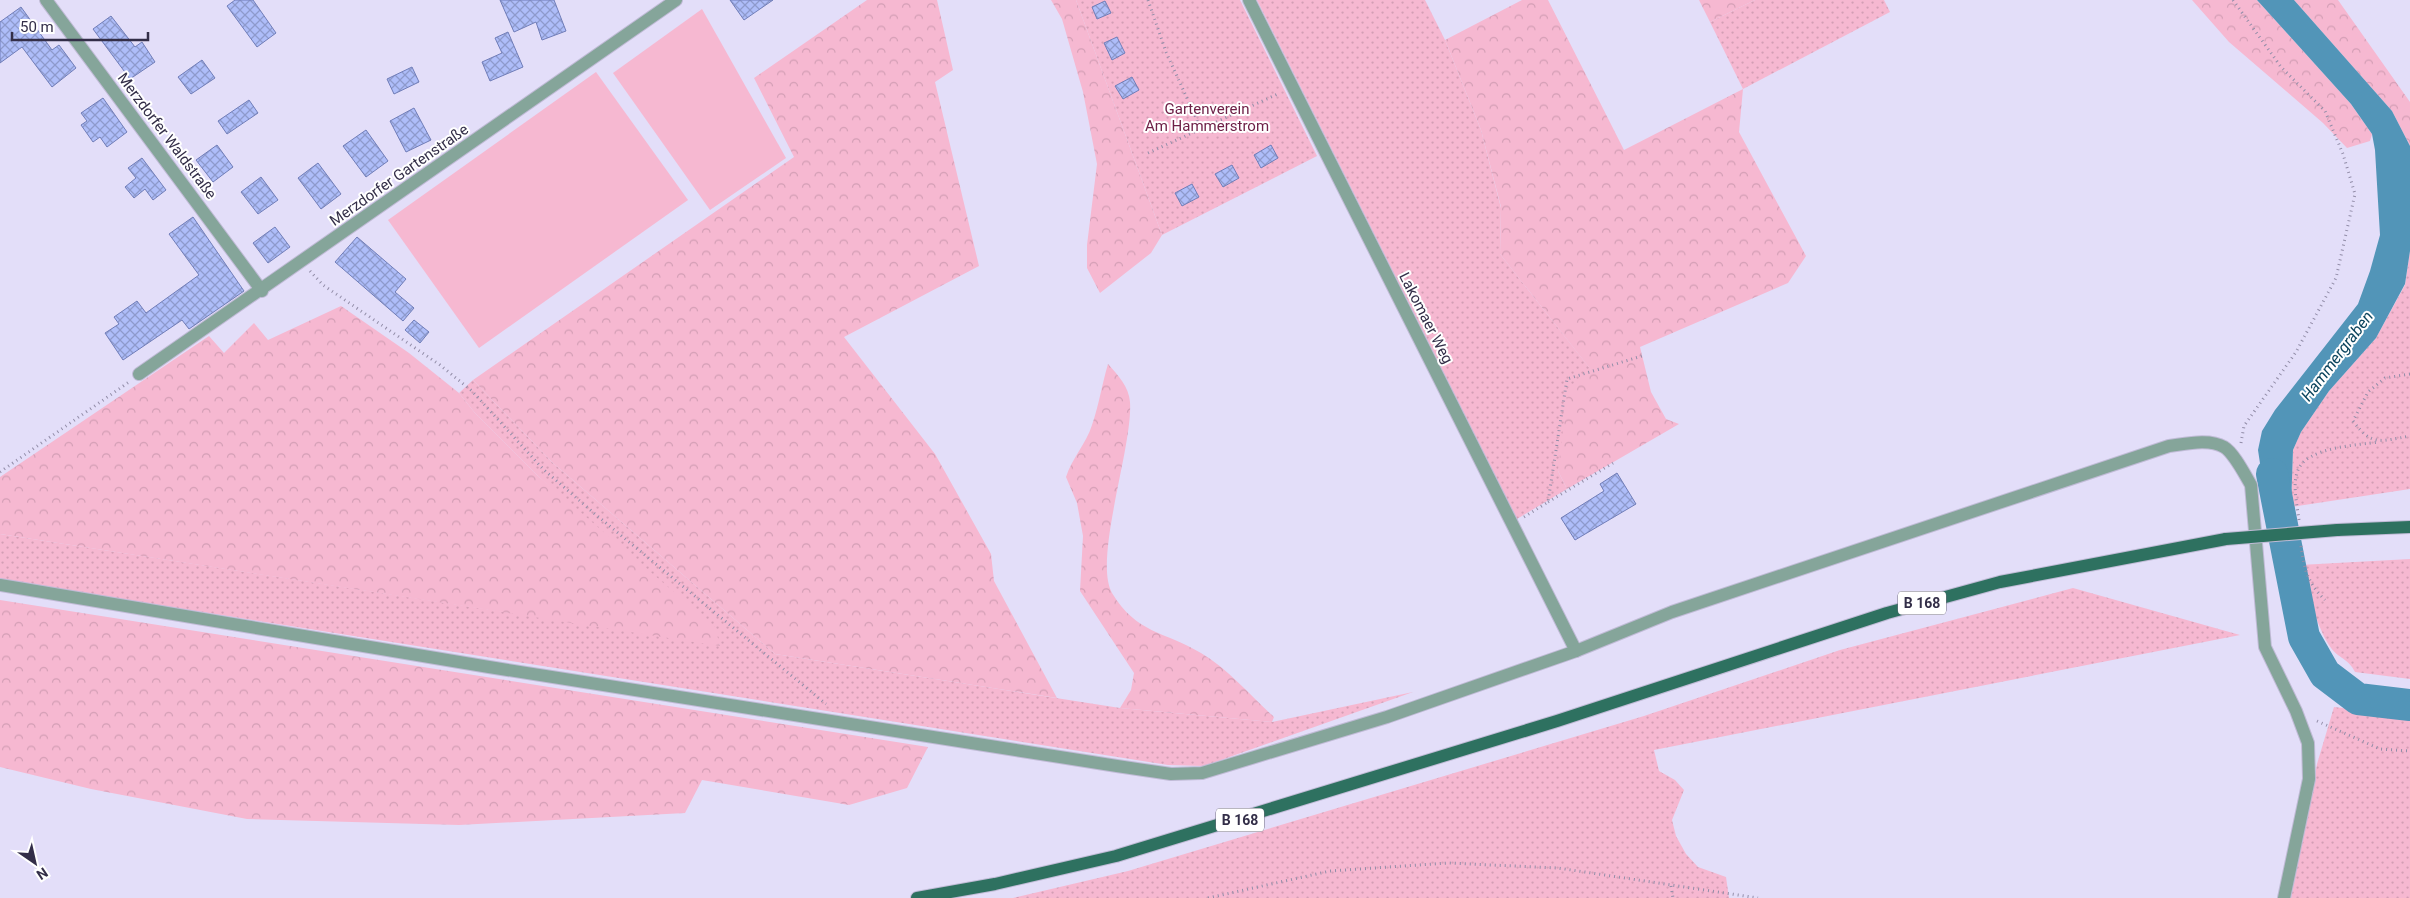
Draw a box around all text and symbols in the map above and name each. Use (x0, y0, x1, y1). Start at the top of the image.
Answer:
scale bar (12, 10, 149, 42)
text: 50 m (20, 18, 54, 36)
street label: Merzdorfer Waldstraße (114, 69, 220, 203)
park label: Gartenverein Am Hammerstrom (1145, 100, 1269, 135)
street label: Merzdorfer Gartenstraße (326, 120, 472, 230)
street label: Lakomaer Weg (1395, 269, 1457, 367)
water label: Hammergraben (2297, 307, 2377, 405)
road number: B 168 (1898, 592, 1946, 614)
road number: B 168 (1216, 808, 1264, 832)
north arrow (10, 838, 60, 888)
text: N (34, 864, 51, 883)

